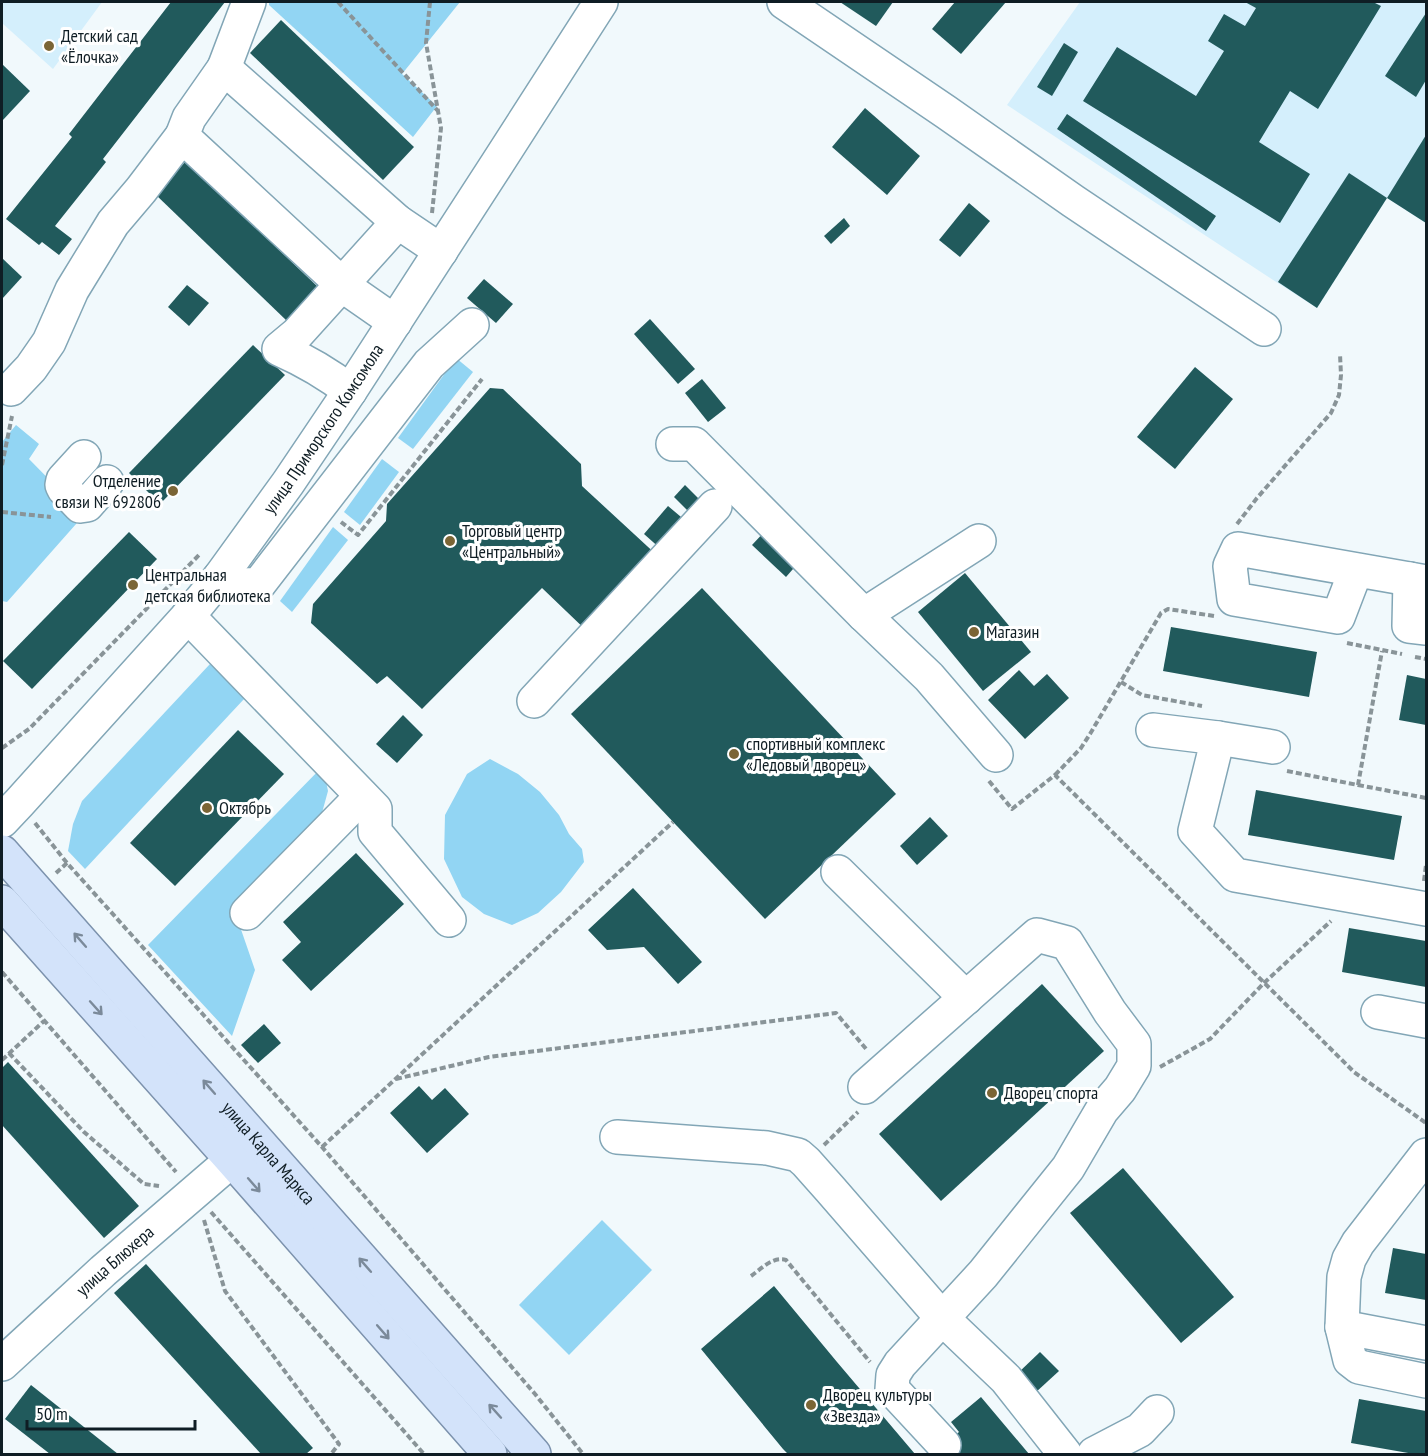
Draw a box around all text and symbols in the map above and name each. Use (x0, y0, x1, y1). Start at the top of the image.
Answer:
place label: Детский сад «Ёлочка» (61, 24, 138, 68)
marker: Детский сад «Ёлочка» (42, 39, 56, 53)
street label: улица Приморского Комсомола (258, 339, 388, 518)
place label: Отделение связи № 692806 (55, 469, 161, 513)
marker: Отделение связи № 692806 (166, 484, 180, 498)
place label: Торговый центр «Центральный» (462, 519, 562, 563)
marker: Торговый центр «Центральный» (443, 534, 457, 548)
place label: Центральная детская библиотека (145, 563, 271, 607)
marker: Центральная детская библиотека (126, 578, 140, 592)
place label: Магазин (986, 620, 1039, 643)
marker: Магазин (967, 625, 981, 639)
place label: спортивный комплекс «Ледовый дворец» (746, 732, 886, 776)
marker: спортивный комплекс «Ледовый дворец» (727, 747, 741, 761)
place label: Октябрь (219, 796, 271, 819)
marker: Октябрь (200, 801, 214, 815)
one-way arrow (73, 933, 87, 948)
one-way arrow (89, 1000, 103, 1015)
one-way arrow (202, 1080, 216, 1095)
place label: Дворец спорта (1004, 1081, 1098, 1104)
marker: Дворец спорта (985, 1086, 999, 1100)
street label: улица Карла Маркса (217, 1097, 320, 1209)
one-way arrow (247, 1177, 261, 1192)
street label: улица Блюхера (71, 1220, 158, 1301)
one-way arrow (358, 1258, 372, 1273)
one-way arrow (376, 1324, 390, 1339)
place label: Дворец культуры «Звезда» (823, 1383, 932, 1427)
scale bar (27, 1393, 195, 1431)
marker: Дворец культуры «Звезда» (804, 1398, 818, 1412)
text: 50 m (36, 1402, 68, 1425)
one-way arrow (488, 1404, 502, 1419)

